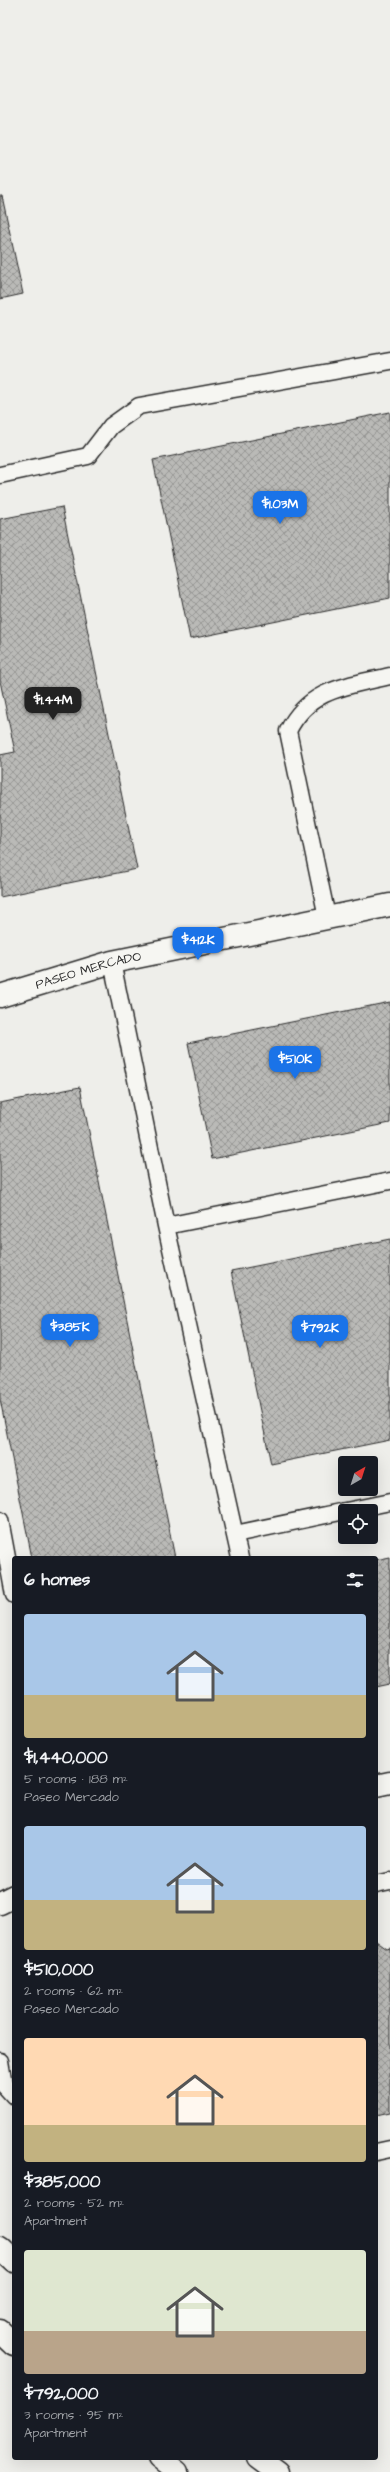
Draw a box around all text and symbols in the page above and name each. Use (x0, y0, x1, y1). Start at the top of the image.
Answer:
pin: $1.03M (247, 491, 313, 525)
text: $1.03M (262, 495, 298, 513)
pin: $1.44M (20, 687, 86, 721)
text: $1.44M (33, 691, 73, 709)
pin: $412K (170, 927, 226, 961)
text: $412K (181, 931, 215, 949)
street label: PASEO MERCADO (33, 947, 143, 994)
pin: $510K (267, 1046, 323, 1080)
text: $510K (278, 1050, 312, 1068)
pin: $385K (42, 1314, 98, 1348)
pin: $792K (292, 1315, 348, 1349)
text: $385K (50, 1318, 90, 1336)
text: $792K (301, 1319, 339, 1337)
north arrow (338, 1456, 378, 1496)
map controls (338, 1456, 378, 1544)
button: locate (338, 1504, 378, 1544)
text: 6 homes (24, 1568, 90, 1592)
icon: filters (344, 1569, 366, 1591)
icon: home (159, 1640, 231, 1712)
text: $1,440,000 (24, 1746, 108, 1770)
text: 5 rooms · 188 m² (24, 1770, 128, 1788)
text: Paseo Mercado (24, 1788, 119, 1806)
icon: home (159, 1852, 231, 1924)
text: $510,000 (24, 1958, 94, 1982)
text: 2 rooms · 62 m² (24, 1982, 123, 2000)
text: Paseo Mercado (24, 2000, 119, 2018)
icon: home (159, 2064, 231, 2136)
text: $385,000 (24, 2170, 100, 2194)
text: 2 rooms · 52 m² (24, 2194, 124, 2212)
text: Apartment (24, 2212, 88, 2230)
icon: home (159, 2276, 231, 2348)
text: $792,000 (24, 2382, 99, 2406)
text: 3 rooms · 95 m² (24, 2406, 123, 2424)
text: Apartment (24, 2424, 88, 2442)

